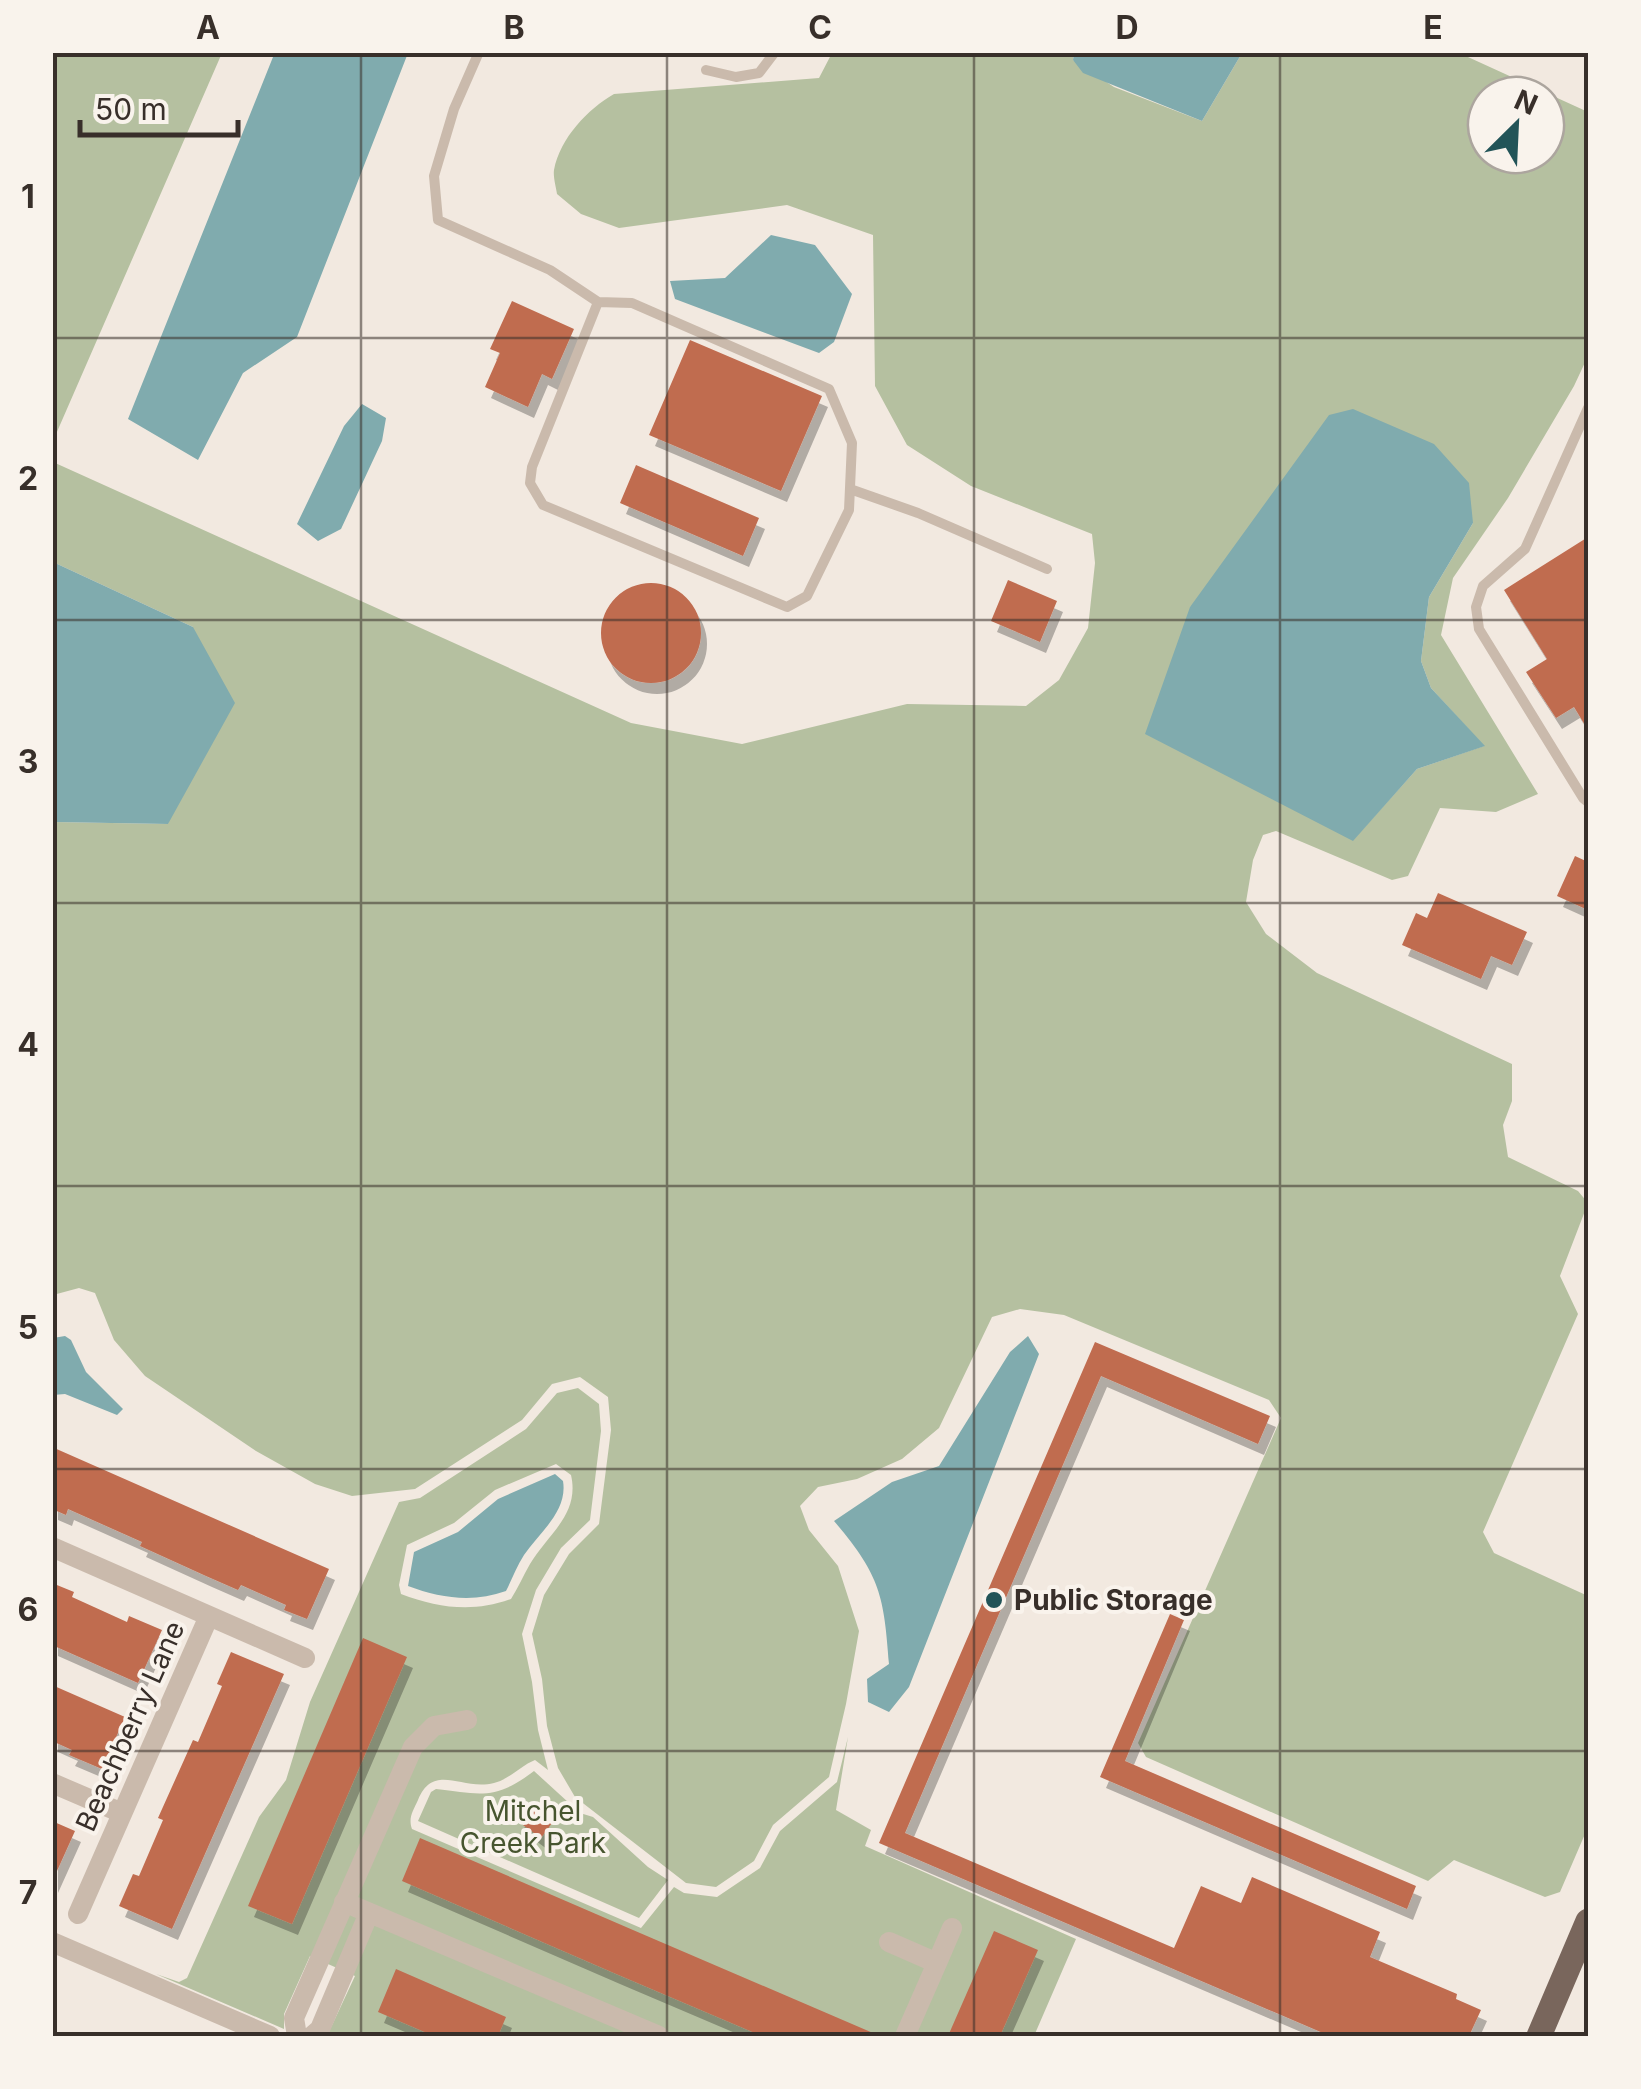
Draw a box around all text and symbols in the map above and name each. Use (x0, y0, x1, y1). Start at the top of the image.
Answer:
text: A (196, 8, 220, 47)
text: B (503, 8, 525, 47)
text: C (808, 8, 832, 47)
text: D (1115, 8, 1139, 47)
text: E (1423, 8, 1443, 47)
scale bar (80, 75, 238, 137)
north arrow (1466, 75, 1566, 175)
text: N (1510, 82, 1543, 122)
text: 50 m (95, 91, 167, 127)
text: 1 (21, 177, 35, 216)
text: 2 (18, 459, 38, 498)
text: 3 (18, 742, 38, 781)
text: 4 (17, 1025, 39, 1064)
text: 5 (18, 1308, 38, 1347)
place label: Public Storage (1014, 1583, 1213, 1617)
marker: Public Storage (983, 1589, 1005, 1611)
text: 6 (18, 1590, 38, 1629)
street label: Beachberry Lane (68, 1616, 192, 1836)
park label: Mitchel Creek Park (460, 1794, 606, 1860)
text: 7 (19, 1873, 37, 1912)

